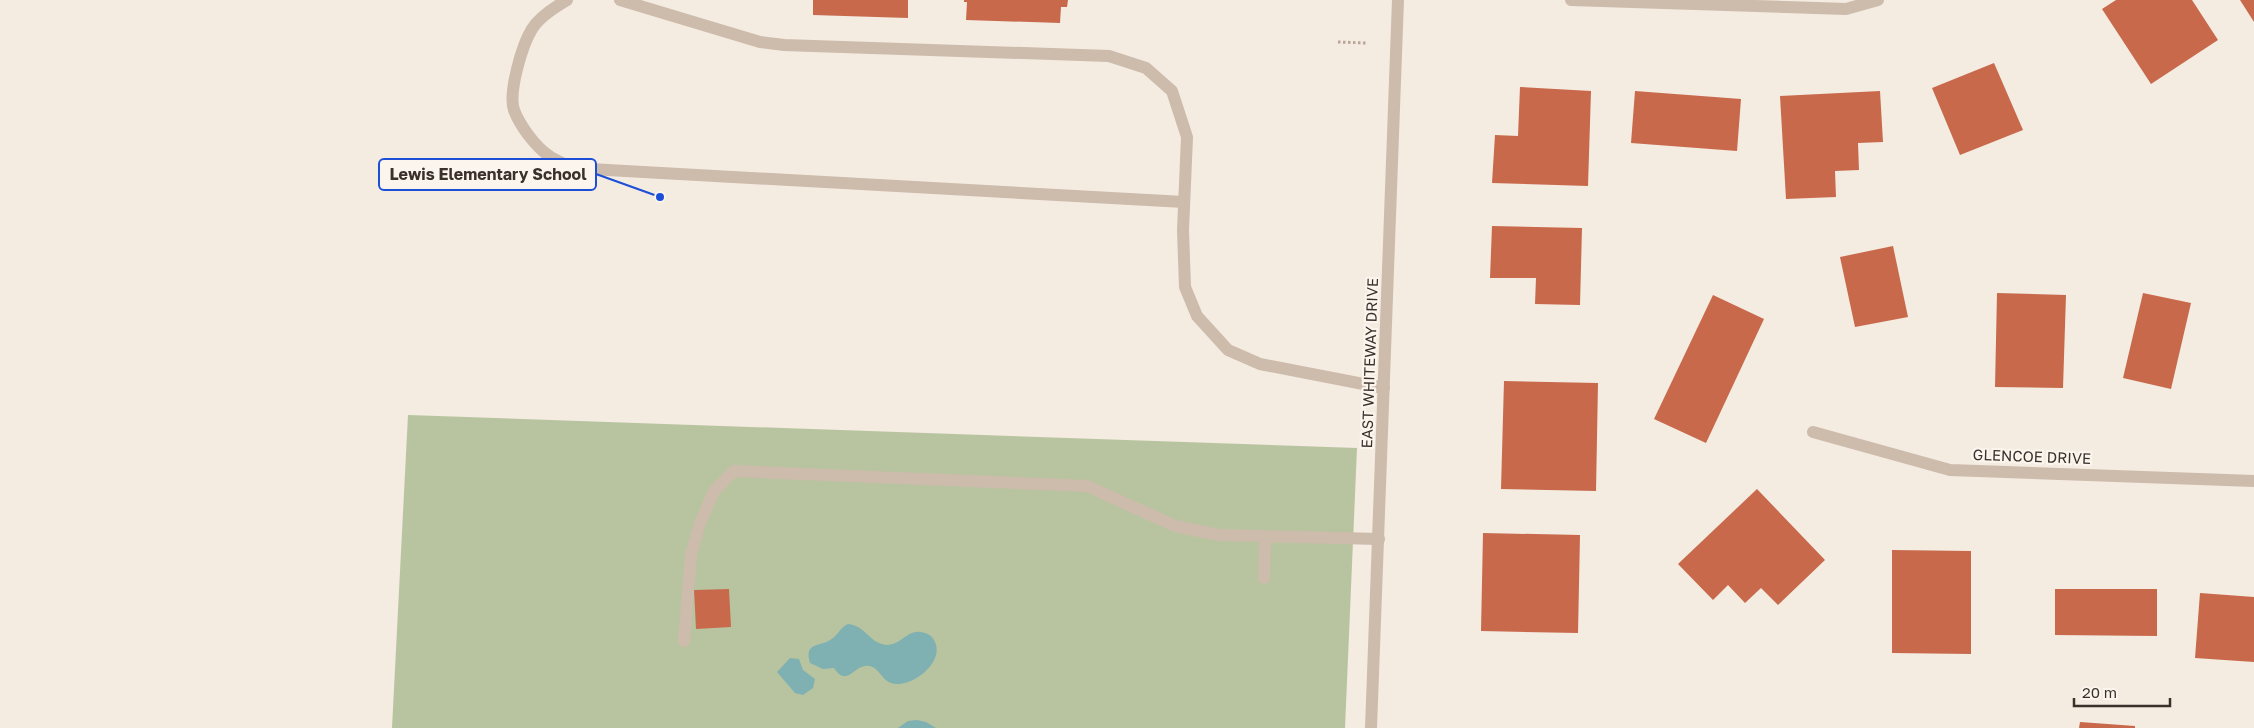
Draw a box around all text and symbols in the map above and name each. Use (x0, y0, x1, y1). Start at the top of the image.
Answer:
callout: Lewis Elementary School (379, 159, 596, 190)
text: Lewis Elementary School (389, 164, 587, 184)
street label: EAST WHITEWAY DRIVE (1357, 277, 1381, 449)
street label: GLENCOE DRIVE (1972, 445, 2092, 467)
scale bar (2074, 676, 2170, 708)
text: 20 m (2082, 683, 2117, 701)

